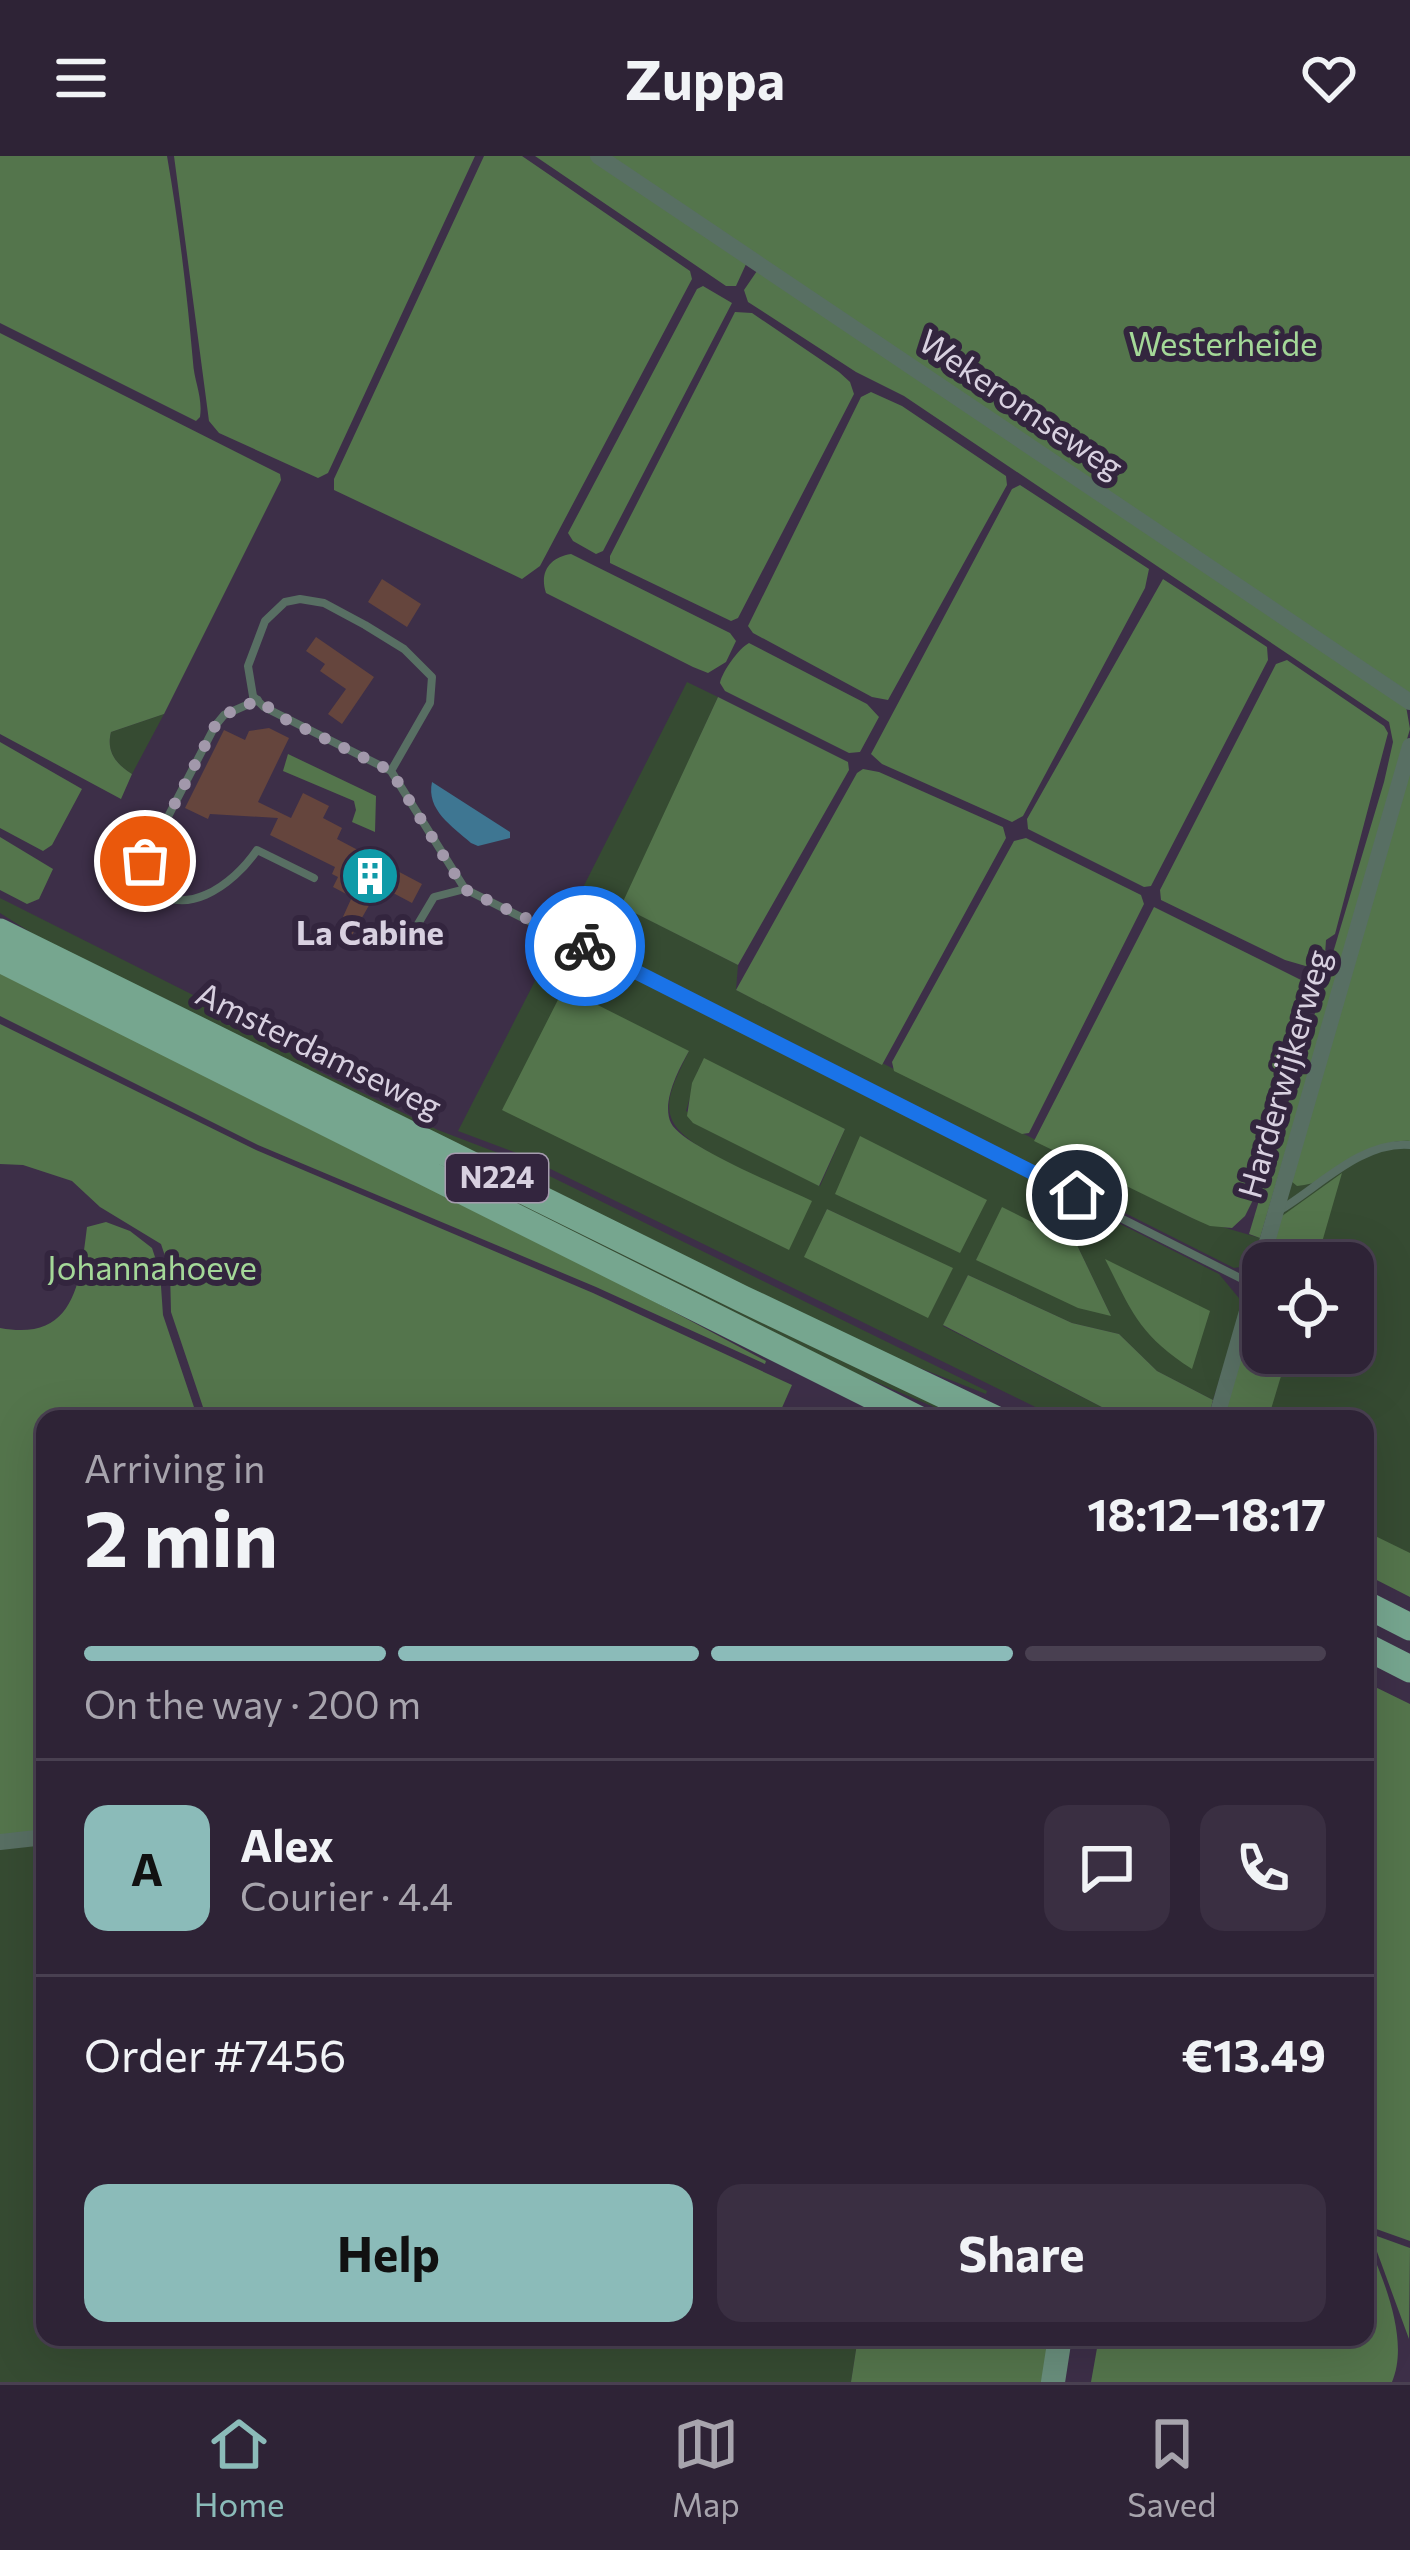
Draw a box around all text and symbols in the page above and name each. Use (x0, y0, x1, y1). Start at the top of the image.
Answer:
icon: menu (48, 45, 114, 111)
text: Zuppa (625, 45, 785, 111)
icon: heart (1296, 45, 1362, 111)
street label: Wekeromseweg (912, 319, 1132, 486)
park label: Westerheide (1129, 322, 1317, 363)
pin (94, 810, 196, 912)
icon: bag (112, 828, 178, 894)
building icon: La Cabine (339, 845, 401, 907)
courier (525, 886, 645, 1006)
place label: La Cabine (296, 911, 444, 952)
icon: bike (552, 913, 618, 979)
street label: Harderwijkerweg (1228, 945, 1338, 1202)
street label: Amsterdamseweg (190, 971, 449, 1126)
pin (1026, 1144, 1128, 1246)
road number: N224 (446, 1154, 548, 1202)
icon: home (1044, 1162, 1110, 1228)
map controls (1242, 1242, 1374, 1374)
button: locate (1242, 1242, 1374, 1374)
park label: Johannahoeve (47, 1246, 257, 1287)
text: Arriving in (84, 1443, 265, 1491)
text: 18:12–18:17 (1087, 1485, 1326, 1540)
text: 2 min (84, 1488, 278, 1583)
text: On the way · 200 m (84, 1679, 421, 1727)
button: chat (1044, 1805, 1170, 1931)
button: phone (1200, 1805, 1326, 1931)
text: Alex (240, 1816, 334, 1871)
text: A (131, 1840, 163, 1895)
text: Courier · 4.4 (240, 1871, 453, 1919)
text: Order #7456 (84, 2026, 346, 2081)
text: €13.49 (1181, 2026, 1326, 2081)
button: Help (84, 2184, 693, 2322)
button: Share (717, 2184, 1326, 2322)
tab: Home (194, 2411, 284, 2524)
tab: Map (672, 2411, 740, 2524)
tab: Saved (1127, 2411, 1216, 2524)

